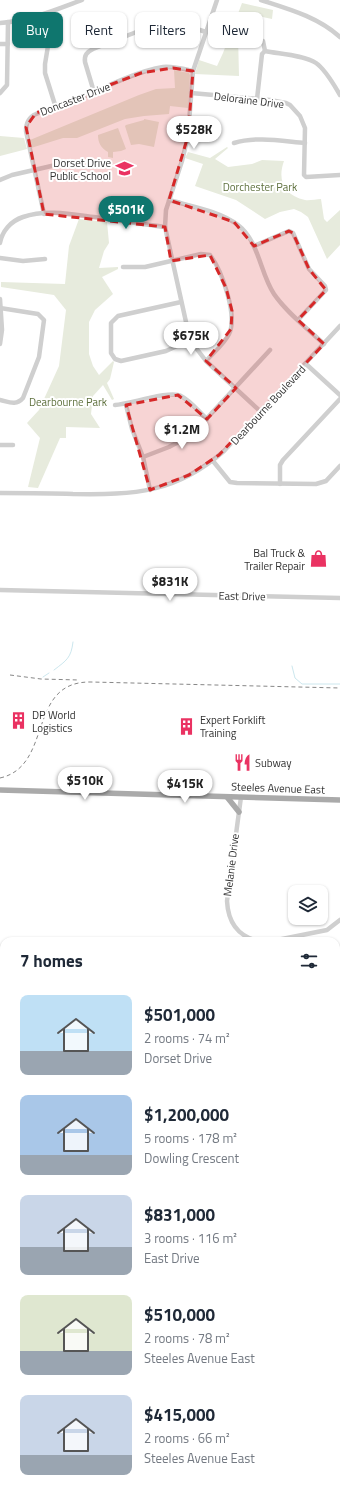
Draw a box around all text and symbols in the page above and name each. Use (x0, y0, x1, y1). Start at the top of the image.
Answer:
chip: Buy (12, 12, 63, 48)
chip: Rent (71, 12, 127, 48)
chip: Filters (135, 12, 200, 48)
chip: New (208, 12, 263, 48)
street label: Doncaster Drive (38, 78, 113, 120)
street label: Deloraine Drive (213, 88, 285, 112)
pin: $528K (166, 116, 222, 150)
text: $528K (176, 119, 212, 139)
place label: Dorset Drive Public School (50, 155, 111, 184)
school or university icon: Dorset Drive Public School (114, 159, 134, 179)
park label: Dorchester Park (223, 179, 298, 195)
pin: $501K (98, 196, 154, 230)
text: $501K (108, 199, 144, 219)
pin: $675K (163, 322, 219, 356)
text: $675K (173, 325, 209, 345)
street label: Dearbourne Boulevard (227, 361, 309, 448)
park label: Dearbourne Park (29, 394, 108, 410)
pin: $1.2M (154, 416, 210, 450)
text: $1.2M (164, 419, 200, 439)
place label: Bal Truck & Trailer Repair (244, 545, 305, 574)
shop icon: Bal Truck & Trailer Repair (308, 549, 328, 569)
pin: $831K (142, 568, 198, 602)
text: $831K (152, 571, 188, 591)
street label: East Drive (218, 588, 266, 604)
place label: DP World Logistics (32, 707, 76, 736)
building icon: DP World Logistics (9, 711, 29, 731)
place label: Expert Forklift Training (200, 712, 266, 741)
building icon: Expert Forklift Training (177, 716, 197, 736)
restaurant icon: Subway (232, 753, 252, 773)
place label: Subway (255, 755, 292, 771)
pin: $510K (57, 767, 113, 801)
text: $510K (67, 770, 103, 790)
pin: $415K (157, 770, 213, 804)
text: $415K (167, 773, 203, 793)
street label: Steeles Avenue East (231, 778, 325, 798)
street label: Melanie Drive (219, 832, 243, 897)
map controls (288, 885, 328, 925)
button: layers (288, 885, 328, 925)
text: 7 homes (20, 948, 83, 974)
icon: filters (298, 950, 320, 972)
text: $501,000 (144, 1002, 215, 1028)
icon: home (52, 1011, 100, 1059)
text: 2 rooms · 74 m² (144, 1028, 230, 1048)
text: Dorset Drive (144, 1048, 212, 1068)
text: $1,200,000 (144, 1102, 229, 1128)
icon: home (52, 1111, 100, 1159)
text: 5 rooms · 178 m² (144, 1128, 237, 1148)
text: Dowling Crescent (144, 1148, 239, 1168)
text: $831,000 (144, 1202, 215, 1228)
icon: home (52, 1211, 100, 1259)
text: 3 rooms · 116 m² (144, 1228, 237, 1248)
text: East Drive (144, 1248, 200, 1268)
text: $510,000 (144, 1302, 215, 1328)
icon: home (52, 1311, 100, 1359)
text: 2 rooms · 78 m² (144, 1328, 230, 1348)
text: Steeles Avenue East (144, 1348, 255, 1368)
text: $415,000 (144, 1402, 215, 1428)
icon: home (52, 1411, 100, 1459)
text: 2 rooms · 66 m² (144, 1428, 230, 1448)
text: Steeles Avenue East (144, 1448, 255, 1468)

